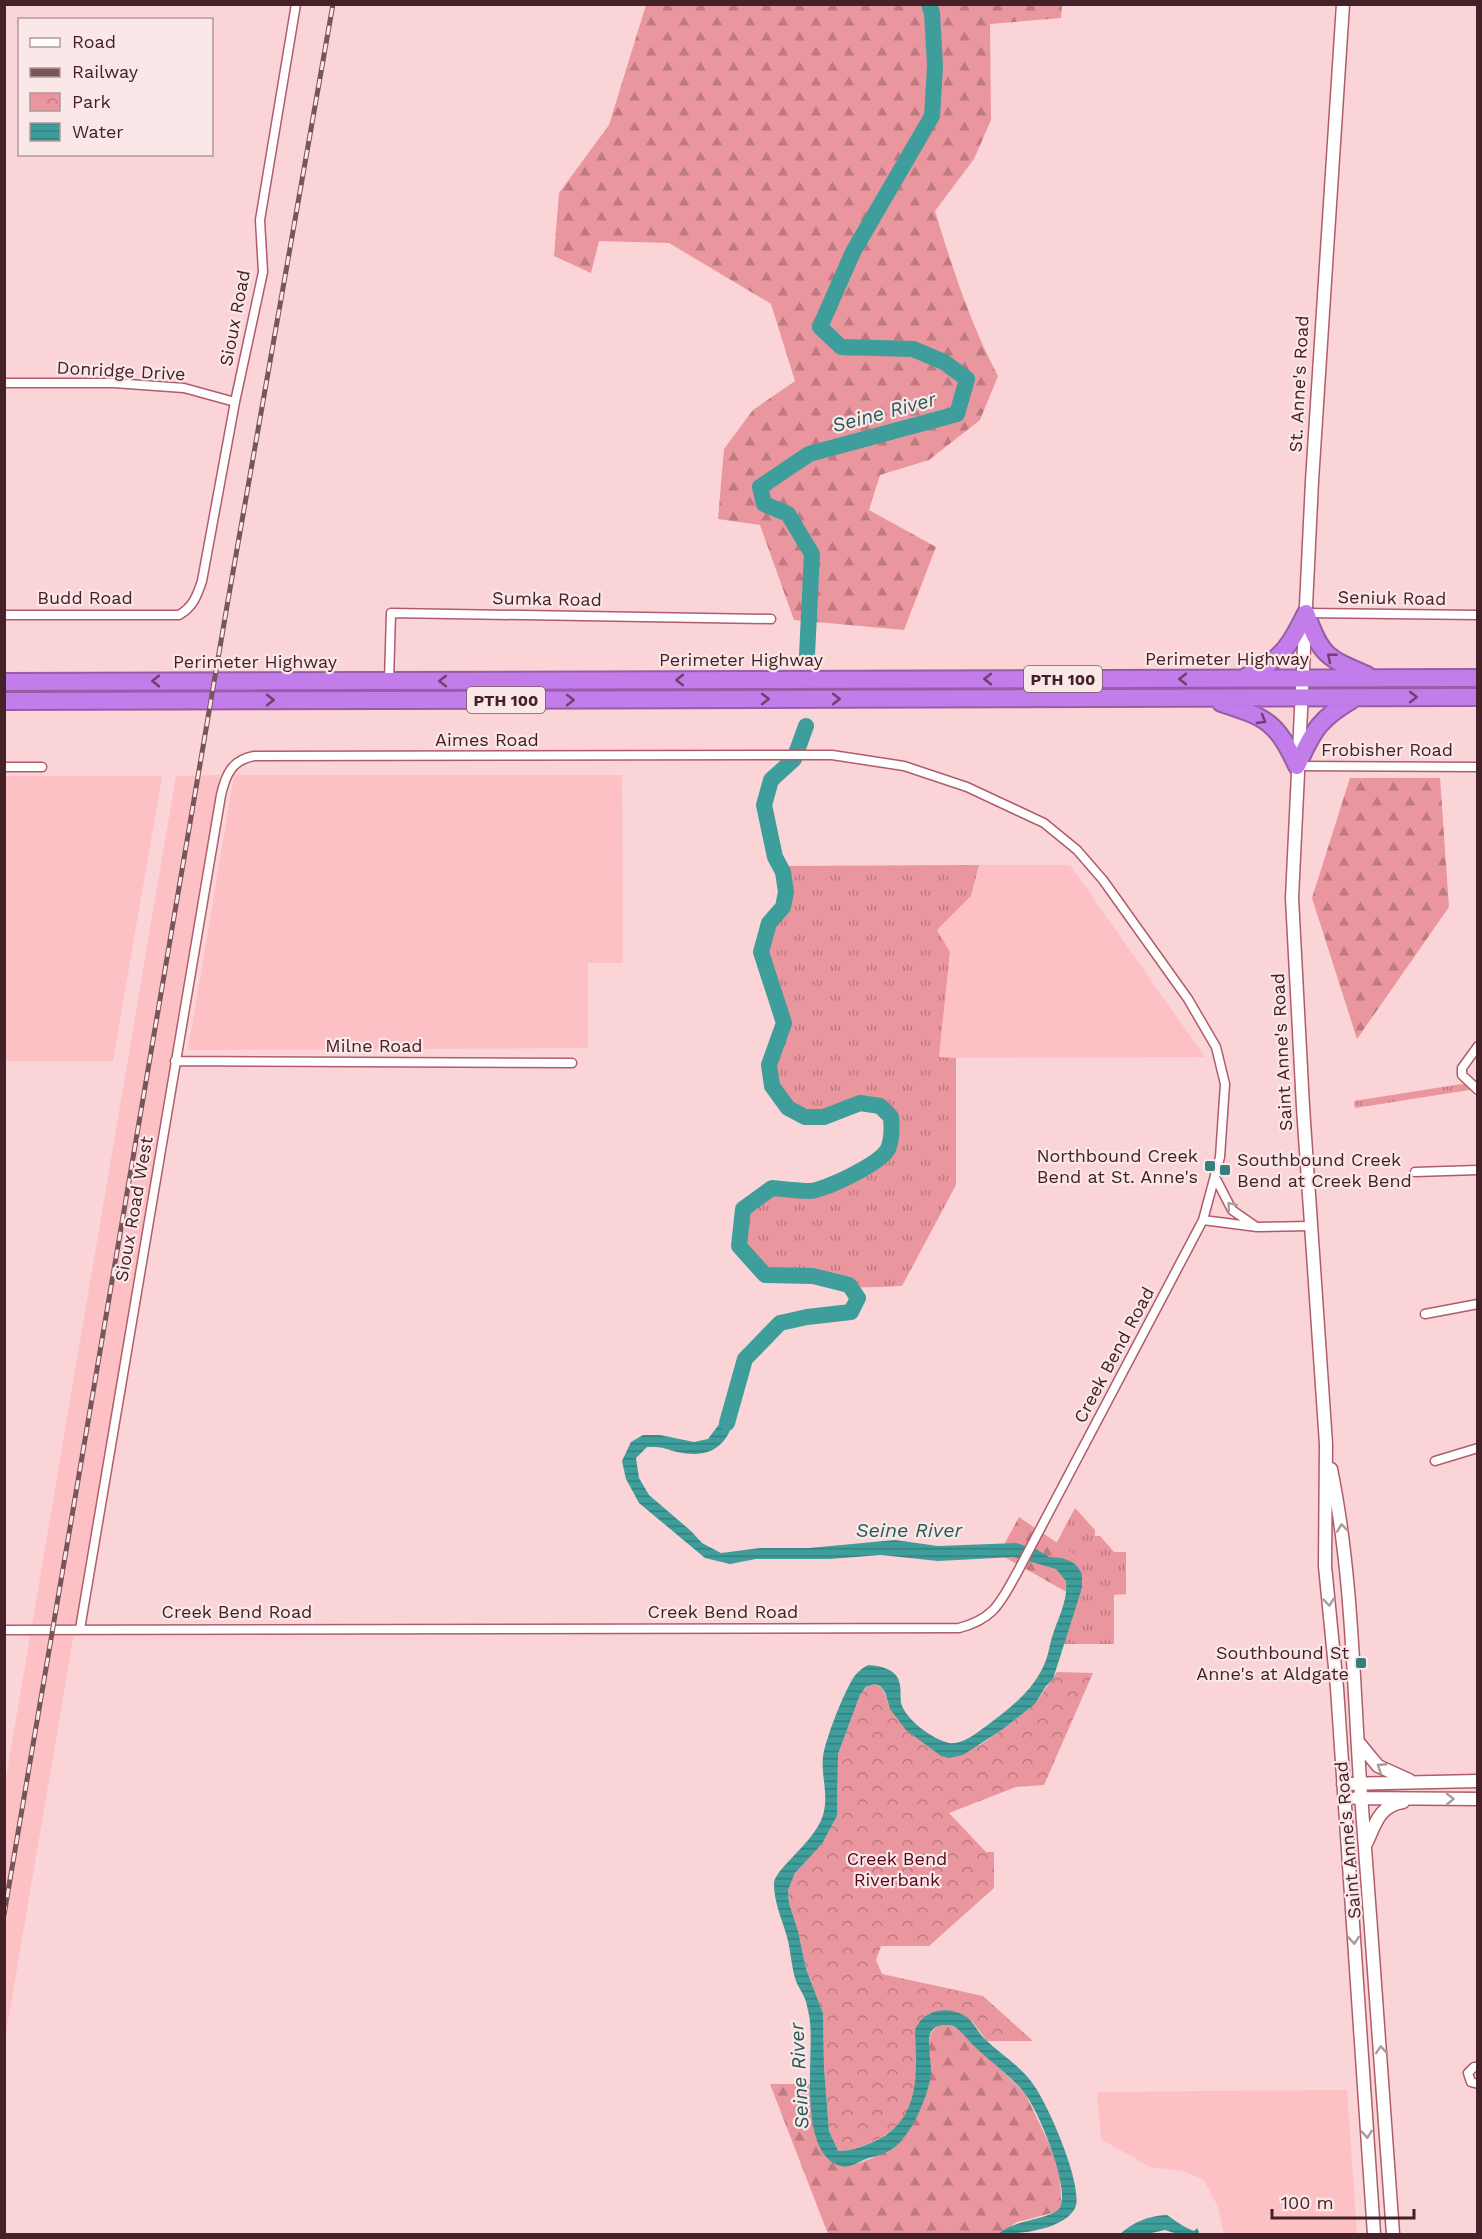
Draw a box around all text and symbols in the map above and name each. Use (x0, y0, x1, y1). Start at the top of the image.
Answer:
legend (18, 18, 213, 156)
text: Road (72, 31, 116, 52)
text: Railway (72, 61, 139, 82)
text: Park (72, 91, 111, 112)
text: Water (72, 121, 124, 142)
street label: Sioux Road (215, 268, 254, 368)
street label: St. Anne's Road (1284, 315, 1313, 453)
street label: Donridge Drive (56, 357, 186, 384)
water label: Seine River (829, 386, 940, 437)
street label: Seniuk Road (1337, 586, 1447, 609)
street label: Budd Road (37, 587, 133, 608)
street label: Sumka Road (492, 587, 602, 610)
street label: Perimeter Highway (1145, 648, 1310, 669)
street label: Perimeter Highway (659, 649, 824, 670)
street label: Perimeter Highway (173, 651, 338, 672)
one-way arrow (1326, 653, 1337, 664)
road number: PTH 100 (1024, 666, 1102, 692)
one-way arrow (983, 673, 992, 685)
one-way arrow (1178, 673, 1187, 685)
one-way arrow (675, 674, 684, 686)
one-way arrow (152, 675, 161, 687)
one-way arrow (438, 675, 447, 687)
road number: PTH 100 (467, 687, 545, 713)
one-way arrow (1409, 691, 1418, 703)
one-way arrow (760, 693, 769, 705)
one-way arrow (831, 693, 840, 705)
one-way arrow (265, 694, 274, 706)
one-way arrow (565, 694, 574, 706)
one-way arrow (1256, 713, 1266, 724)
street label: Aimes Road (435, 729, 539, 750)
street label: Frobisher Road (1321, 739, 1453, 760)
street label: Saint Anne's Road (1267, 973, 1296, 1132)
street label: Milne Road (325, 1035, 423, 1056)
street label: Sioux Road West (110, 1134, 157, 1283)
place label: Northbound Creek Bend at St. Anne's (1037, 1145, 1198, 1187)
place label: Southbound Creek Bend at Creek Bend (1237, 1149, 1412, 1191)
marker: Northbound Creek Bend at St. Anne's (1203, 1159, 1217, 1173)
marker: Southbound Creek Bend at Creek Bend (1218, 1163, 1232, 1177)
one-way arrow (1228, 1202, 1239, 1213)
street label: Creek Bend Road (1069, 1283, 1158, 1426)
water label: Seine River (856, 1518, 964, 1542)
one-way arrow (1336, 1523, 1348, 1532)
one-way arrow (1322, 1597, 1335, 1606)
street label: Creek Bend Road (162, 1601, 312, 1622)
street label: Creek Bend Road (648, 1601, 798, 1622)
place label: Southbound St Anne's at Aldgate (1196, 1642, 1349, 1684)
marker: Southbound St Anne's at Aldgate (1354, 1656, 1368, 1670)
street label: Saint Anne's Road (1330, 1760, 1365, 1920)
one-way arrow (1377, 1762, 1387, 1774)
one-way arrow (1445, 1793, 1454, 1805)
park label: Creek Bend Riverbank (847, 1848, 947, 1890)
one-way arrow (1347, 1935, 1360, 1944)
water label: Seine River (784, 2021, 814, 2130)
one-way arrow (1375, 2046, 1388, 2055)
one-way arrow (1360, 2130, 1373, 2139)
scale bar (1272, 2182, 1414, 2220)
text: 100 m (1281, 2192, 1334, 2213)

